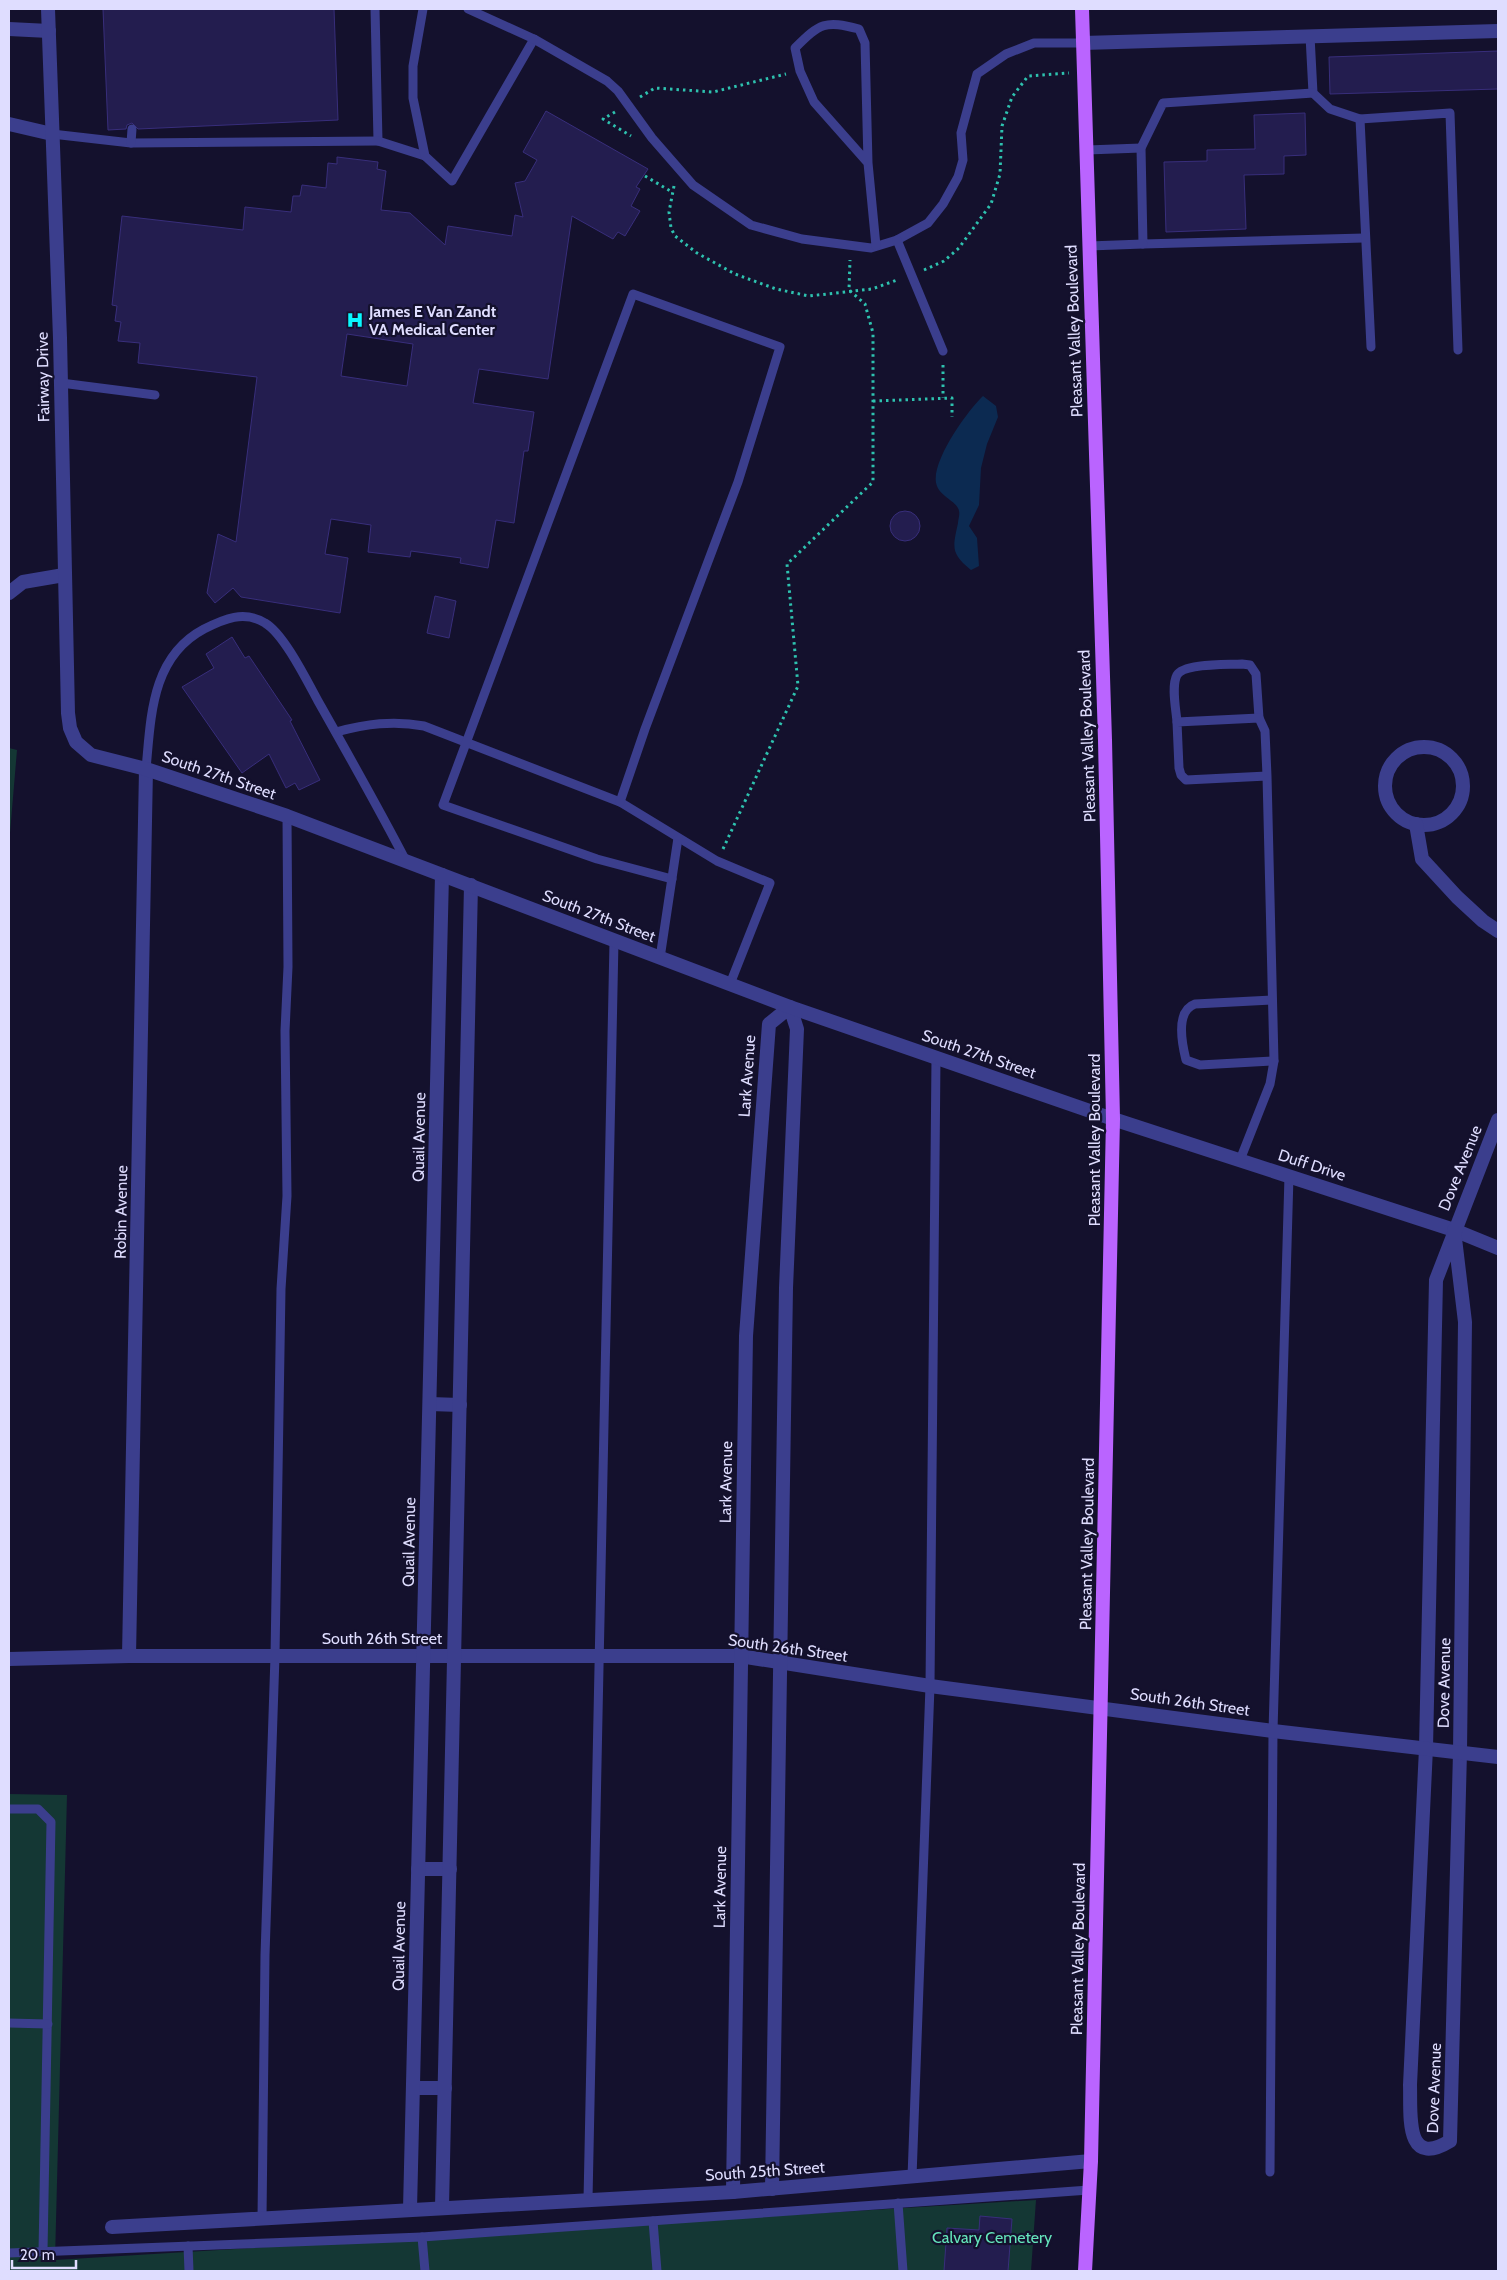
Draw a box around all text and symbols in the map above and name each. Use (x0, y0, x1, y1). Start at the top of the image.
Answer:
street label: Pleasant Valley Boulevard (1061, 244, 1087, 418)
place label: James E Van Zandt VA Medical Center (368, 302, 497, 339)
hospital icon: James E Van Zandt VA Medical Center (345, 310, 365, 330)
street label: Fairway Drive (33, 332, 53, 422)
street label: Pleasant Valley Boulevard (1074, 649, 1100, 823)
street label: South 27th Street (159, 747, 279, 804)
street label: South 27th Street (540, 886, 659, 946)
street label: South 27th Street (919, 1026, 1039, 1083)
street label: Lark Avenue (735, 1034, 759, 1118)
street label: Pleasant Valley Boulevard (1085, 1054, 1104, 1226)
street label: Quail Avenue (409, 1092, 429, 1182)
street label: Dove Avenue (1434, 1123, 1486, 1213)
street label: Duff Drive (1276, 1145, 1348, 1185)
street label: Robin Avenue (111, 1165, 131, 1259)
street label: Lark Avenue (716, 1441, 736, 1523)
street label: Pleasant Valley Boulevard (1076, 1458, 1098, 1630)
street label: Quail Avenue (399, 1497, 419, 1587)
street label: South 26th Street (322, 1629, 443, 1648)
street label: South 26th Street (727, 1630, 850, 1666)
street label: Dove Avenue (1434, 1638, 1454, 1728)
street label: South 26th Street (1129, 1684, 1252, 1720)
street label: Lark Avenue (710, 1846, 730, 1928)
street label: Pleasant Valley Boulevard (1067, 1863, 1089, 2035)
street label: Quail Avenue (389, 1901, 409, 1991)
street label: Dove Avenue (1423, 2042, 1445, 2134)
street label: South 25th Street (704, 2157, 826, 2185)
park label: Calvary Cemetery (932, 2228, 1052, 2247)
scale bar (12, 2238, 76, 2270)
text: 20 m (20, 2246, 55, 2264)

